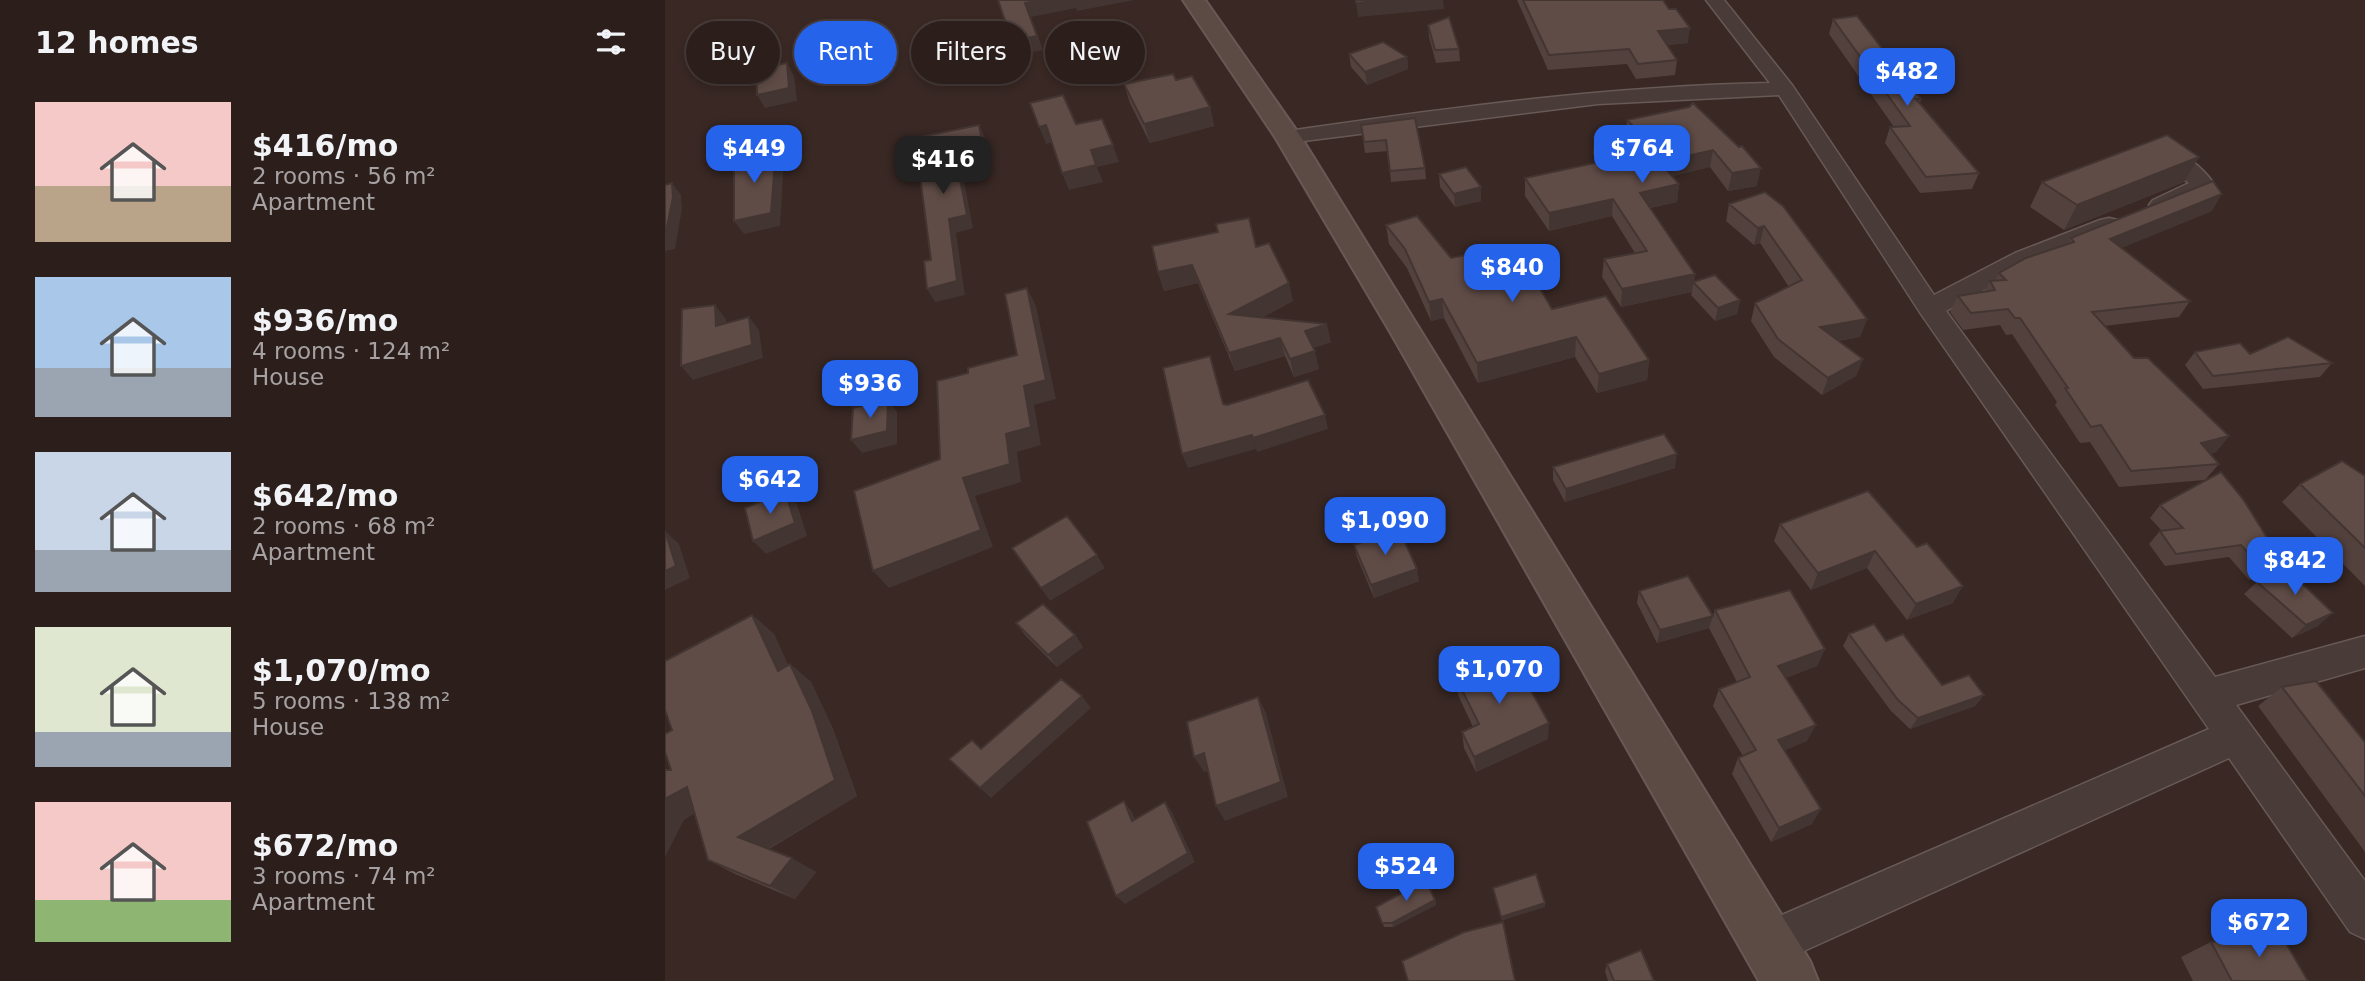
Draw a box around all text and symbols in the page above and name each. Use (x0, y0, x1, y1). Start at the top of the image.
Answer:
chip: Buy (686, 21, 780, 84)
chip: Rent (794, 21, 897, 84)
chip: Filters (911, 21, 1031, 84)
chip: New (1045, 21, 1145, 84)
icon: filters (592, 23, 630, 61)
text: 12 homes (35, 25, 199, 60)
pin: $482 (1866, 48, 1948, 108)
text: $482 (1875, 58, 1939, 84)
pin: $449 (713, 125, 795, 185)
pin: $764 (1601, 125, 1683, 185)
text: $416/mo (252, 128, 398, 163)
icon: home (91, 130, 175, 214)
text: $449 (722, 135, 786, 161)
text: $764 (1610, 135, 1674, 161)
pin: $416 (902, 136, 984, 196)
text: $416 (911, 146, 975, 172)
text: 2 rooms · 56 m² (252, 163, 436, 189)
text: Apartment (252, 189, 375, 215)
pin: $840 (1471, 244, 1553, 304)
text: $840 (1480, 254, 1544, 280)
text: $936/mo (252, 303, 398, 338)
icon: home (91, 305, 175, 389)
text: 4 rooms · 124 m² (252, 338, 450, 364)
pin: $936 (829, 360, 911, 420)
text: House (252, 364, 324, 390)
text: $936 (838, 370, 902, 396)
pin: $642 (729, 456, 811, 516)
text: $642 (738, 466, 802, 492)
text: $642/mo (252, 478, 398, 513)
icon: home (91, 480, 175, 564)
pin: $1,090 (1328, 498, 1442, 557)
text: $1,090 (1341, 507, 1429, 533)
text: 2 rooms · 68 m² (252, 513, 436, 539)
pin: $842 (2254, 538, 2336, 597)
text: Apartment (252, 539, 375, 565)
text: $842 (2263, 547, 2327, 573)
pin: $1,070 (1442, 646, 1556, 706)
text: $1,070/mo (252, 653, 431, 688)
icon: home (91, 655, 175, 739)
text: $1,070 (1455, 656, 1543, 682)
text: 5 rooms · 138 m² (252, 688, 450, 714)
text: House (252, 714, 324, 740)
text: $672/mo (252, 828, 398, 863)
icon: home (91, 830, 175, 914)
pin: $524 (1365, 844, 1447, 903)
text: $524 (1374, 853, 1438, 879)
text: 3 rooms · 74 m² (252, 863, 436, 889)
text: Apartment (252, 889, 375, 915)
pin: $672 (2218, 900, 2300, 959)
text: $672 (2227, 909, 2291, 935)

